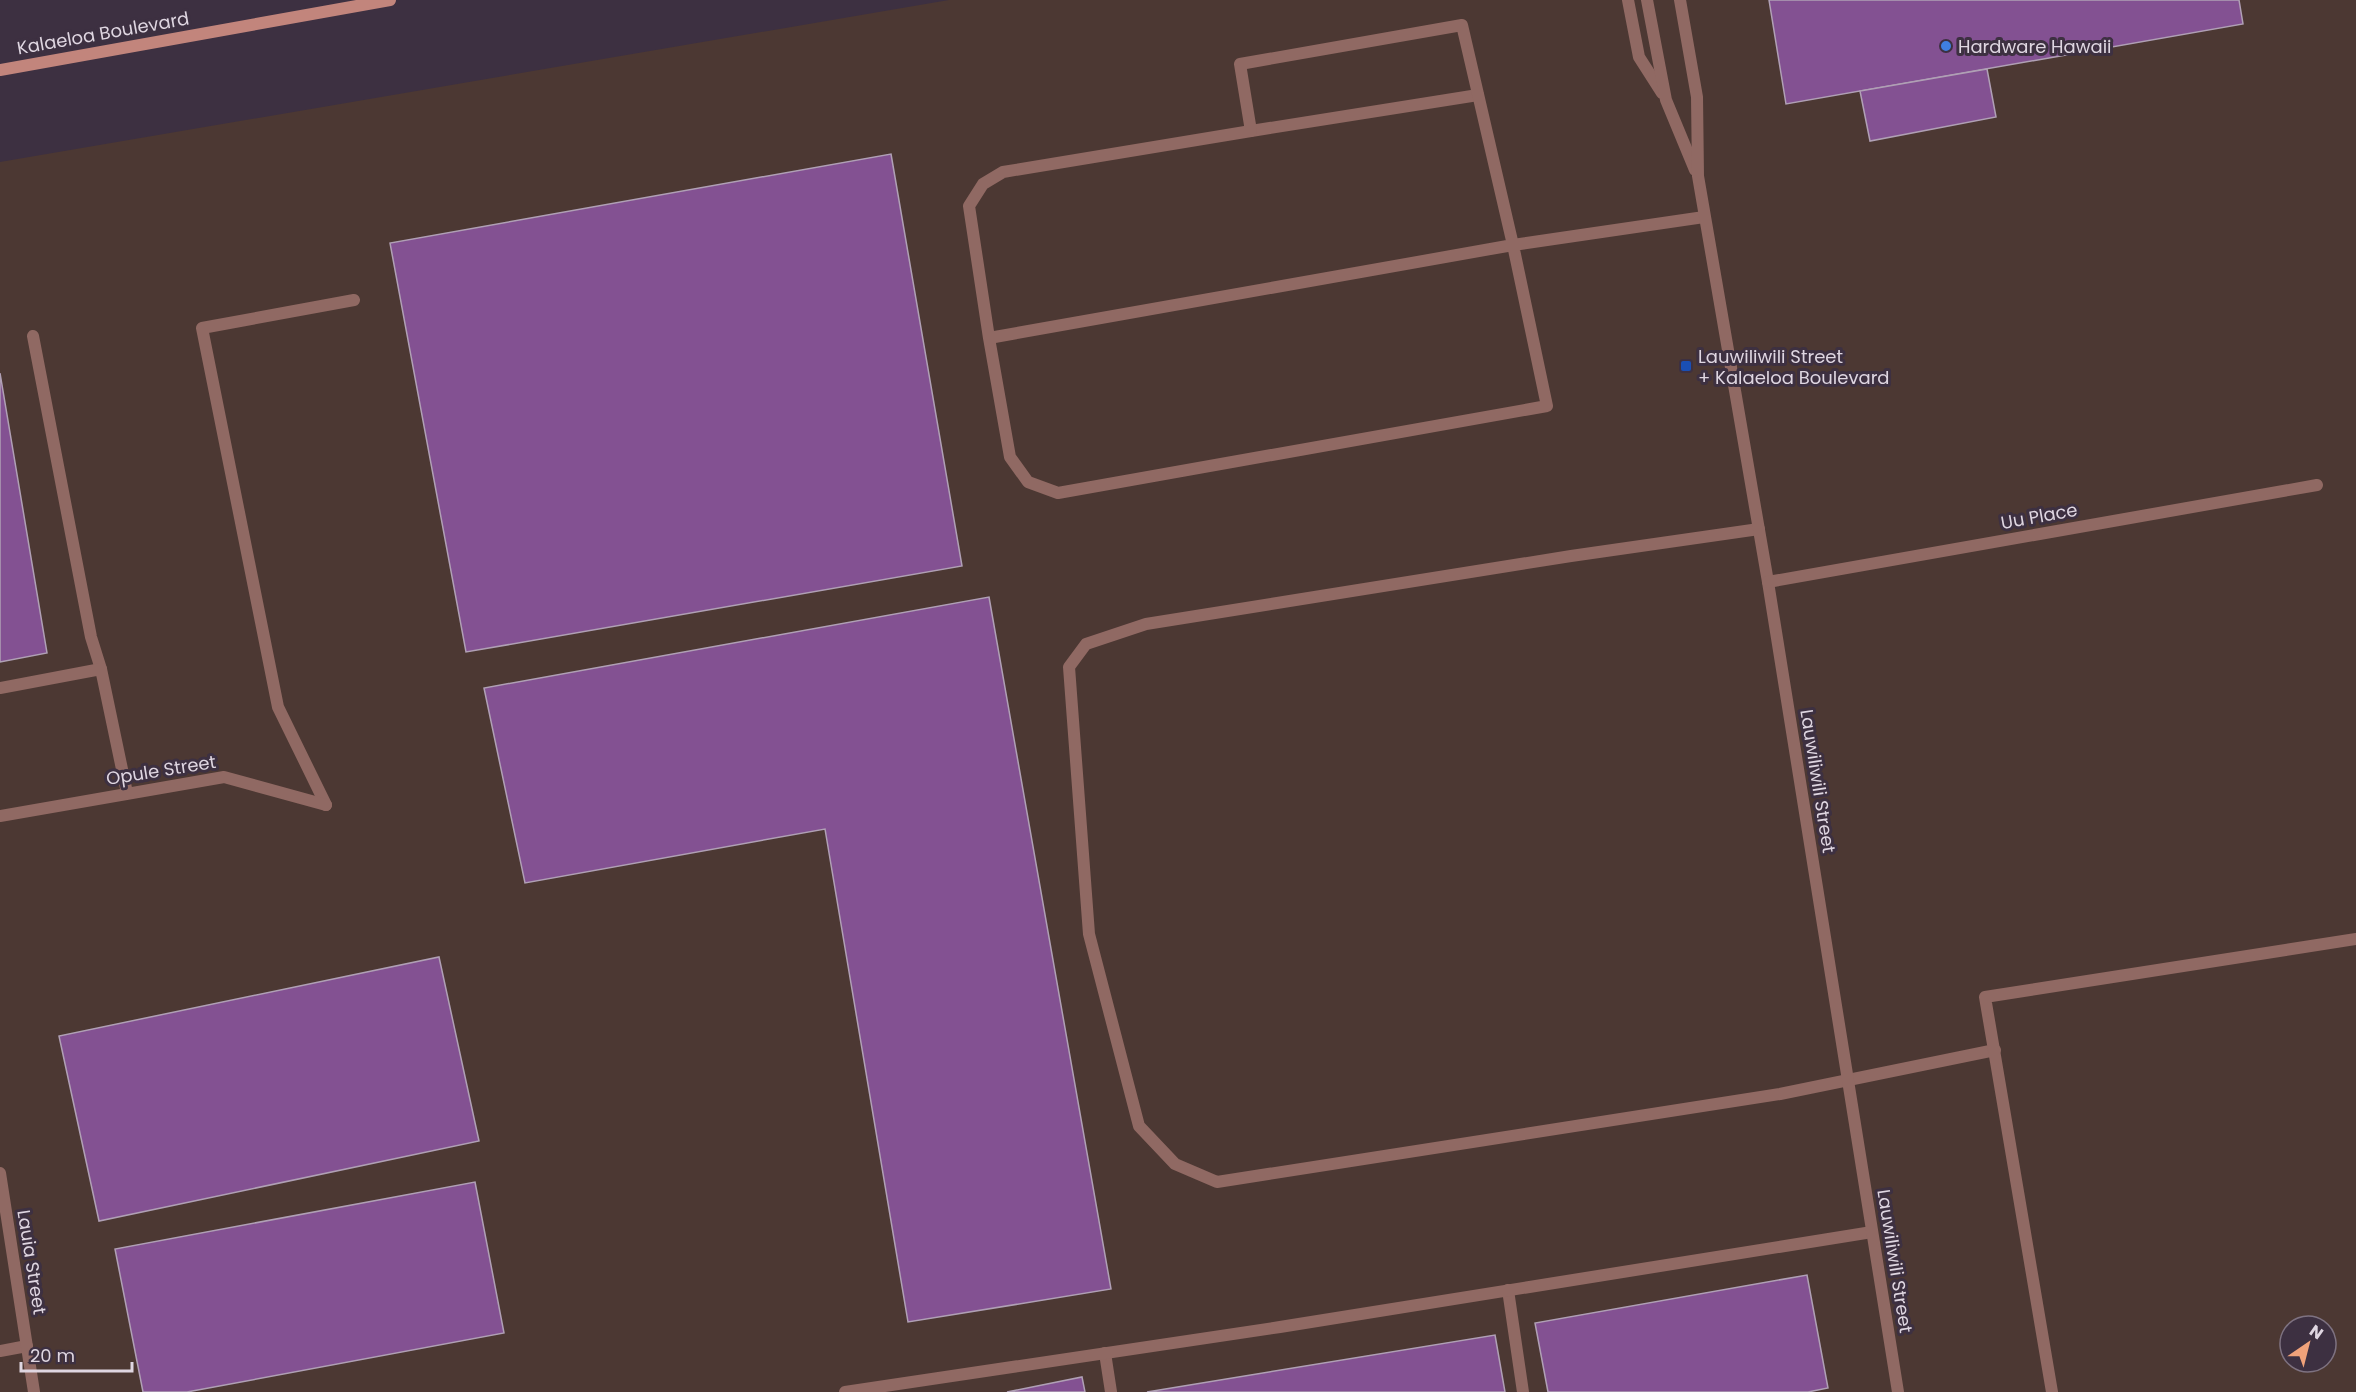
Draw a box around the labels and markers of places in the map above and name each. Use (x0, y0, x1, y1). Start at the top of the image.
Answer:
place label: Hardware Hawaii (1958, 34, 2112, 59)
marker: Hardware Hawaii (1939, 39, 1953, 53)
place label: Lauwiliwili Street + Kalaeloa Boulevard (1698, 344, 1890, 390)
marker: Lauwiliwili Street + Kalaeloa Boulevard (1679, 359, 1693, 373)

